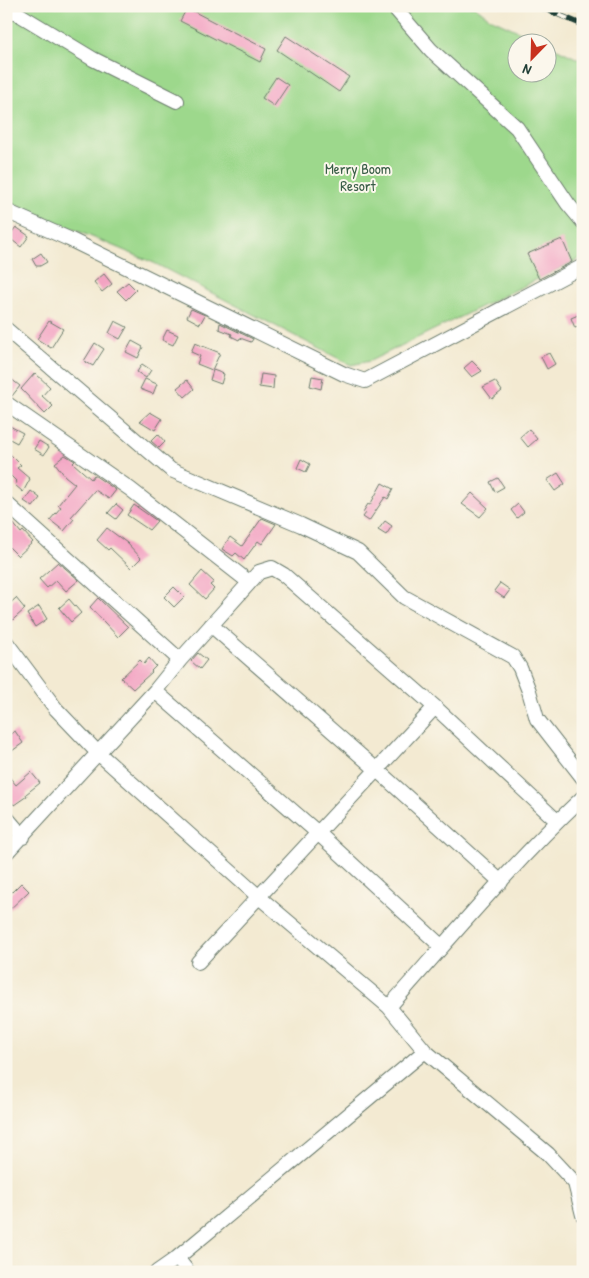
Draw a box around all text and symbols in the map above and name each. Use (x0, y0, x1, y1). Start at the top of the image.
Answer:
north arrow (506, 32, 556, 82)
text: N (519, 60, 534, 81)
park label: Merry Boom Resort (325, 158, 391, 196)

